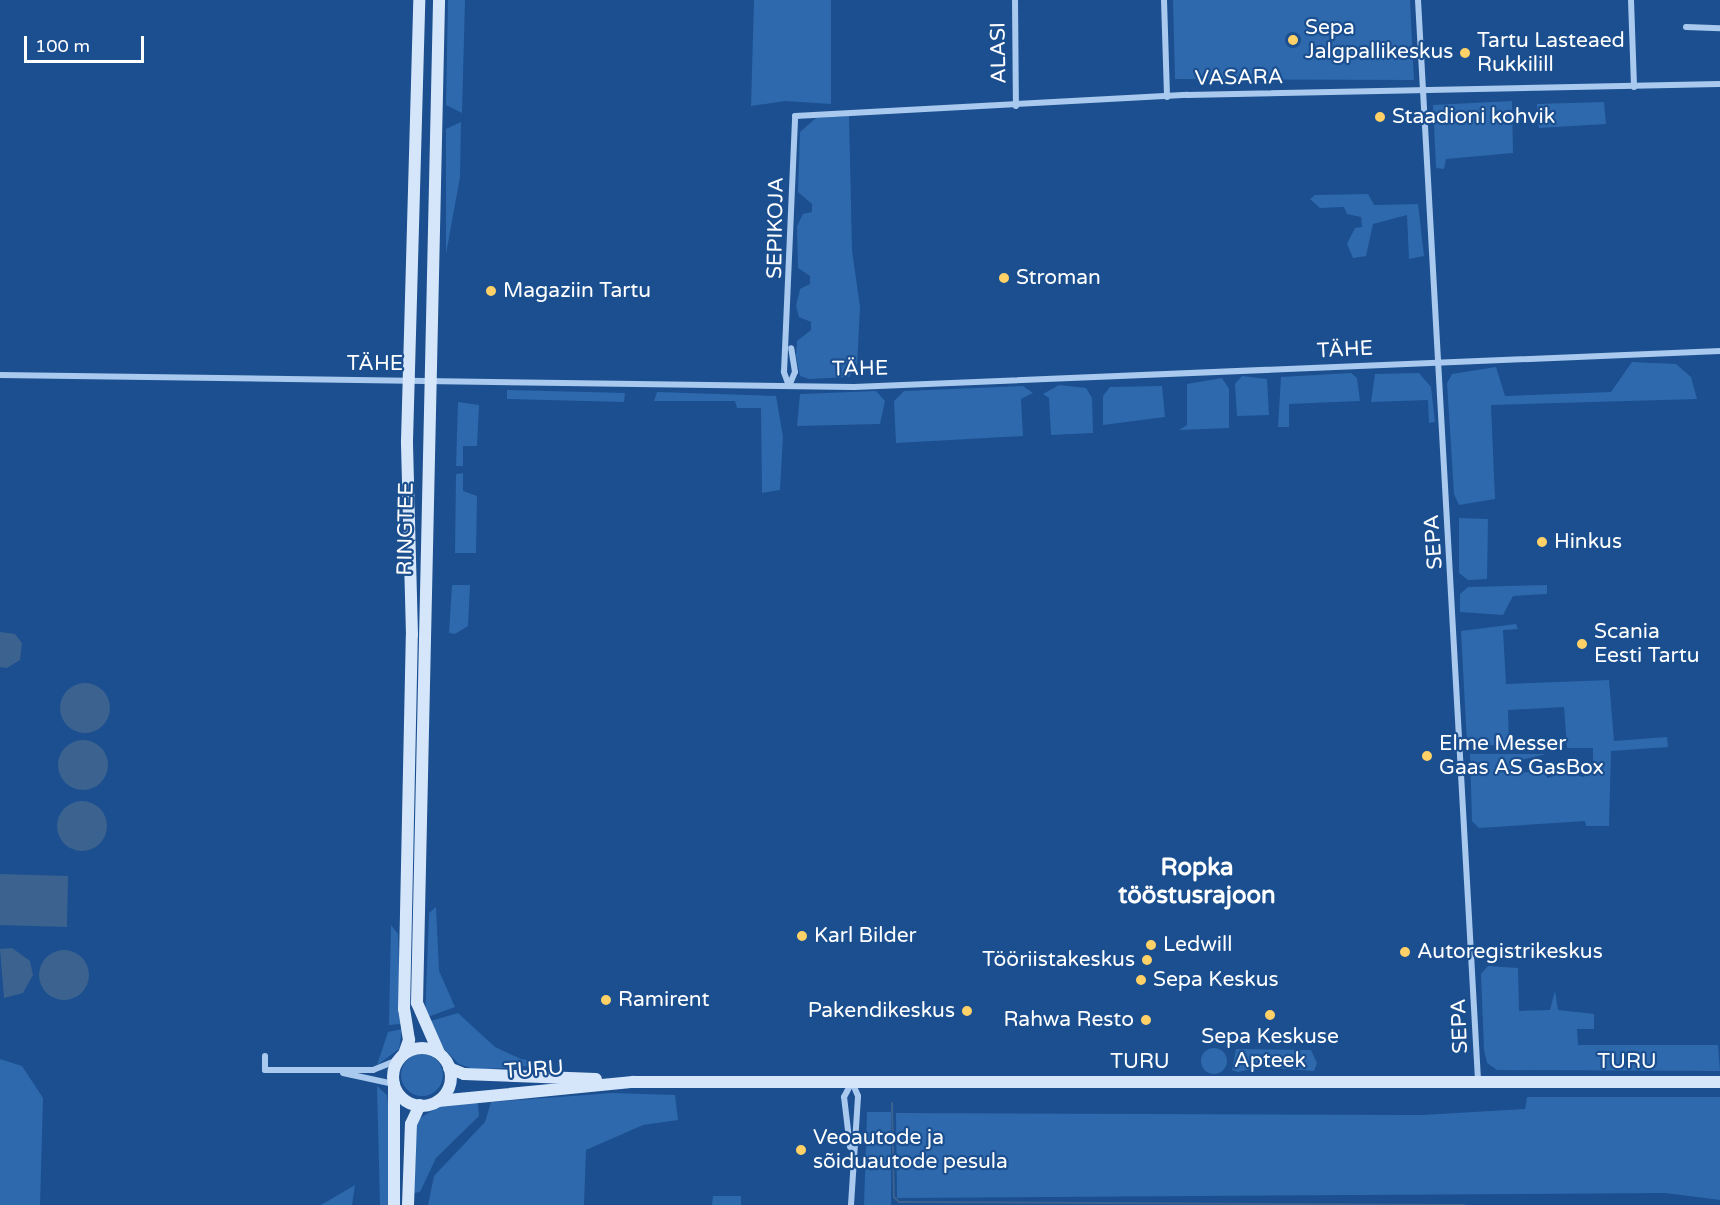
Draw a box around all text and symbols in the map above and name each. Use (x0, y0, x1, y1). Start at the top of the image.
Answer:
place label: Sepa Jalgpallikeskus (1305, 15, 1453, 65)
street label: ALASI (986, 22, 1012, 84)
scale bar (27, 24, 147, 62)
place label: Tartu Lasteaed Rukkilill (1477, 28, 1625, 78)
marker: Sepa Jalgpallikeskus (1286, 33, 1300, 47)
text: 100 m (35, 35, 90, 57)
marker: Tartu Lasteaed Rukkilill (1458, 46, 1472, 60)
street label: VASARA (1195, 65, 1283, 91)
place label: Staadioni kohvik (1392, 104, 1555, 130)
marker: Staadioni kohvik (1373, 110, 1387, 124)
street label: SEPIKOJA (763, 177, 789, 279)
place label: Stroman (1016, 265, 1101, 291)
marker: Stroman (997, 271, 1011, 285)
place label: Magaziin Tartu (503, 278, 651, 304)
marker: Magaziin Tartu (484, 284, 498, 298)
street label: TÄHE (1316, 336, 1374, 364)
street label: TÄHE (347, 351, 403, 377)
street label: TÄHE (832, 356, 888, 382)
street label: RINGTEE (393, 482, 419, 576)
street label: SEPA (1420, 514, 1448, 570)
place label: Hinkus (1554, 529, 1622, 555)
marker: Hinkus (1535, 535, 1549, 549)
place label: Scania Eesti Tartu (1594, 619, 1699, 669)
marker: Scania Eesti Tartu (1575, 637, 1589, 651)
place label: Elme Messer Gaas AS GasBox (1439, 731, 1604, 781)
marker: Elme Messer Gaas AS GasBox (1420, 749, 1434, 763)
district label: Ropka tööstusrajoon (1118, 854, 1276, 910)
place label: Karl Bilder (814, 923, 917, 949)
marker: Karl Bilder (795, 929, 809, 943)
place label: Ledwill (1163, 932, 1233, 958)
marker: Ledwill (1144, 938, 1158, 952)
place label: Autoregistrikeskus (1417, 939, 1603, 965)
marker: Autoregistrikeskus (1398, 945, 1412, 959)
place label: Tööriistakeskus (982, 947, 1135, 973)
marker: Tööriistakeskus (1140, 953, 1154, 967)
place label: Sepa Keskus (1153, 967, 1279, 993)
marker: Sepa Keskus (1134, 973, 1148, 987)
place label: Ramirent (618, 987, 709, 1013)
marker: Ramirent (599, 993, 613, 1007)
place label: Pakendikeskus (808, 998, 955, 1024)
street label: SEPA (1446, 998, 1474, 1054)
marker: Pakendikeskus (960, 1004, 974, 1018)
place label: Rahwa Resto (1003, 1007, 1134, 1033)
marker: Sepa Keskuse Apteek (1263, 1008, 1277, 1022)
marker: Rahwa Resto (1139, 1013, 1153, 1027)
place label: Sepa Keskuse Apteek (1201, 1024, 1339, 1074)
street label: TURU (1110, 1049, 1170, 1075)
street label: TURU (1597, 1049, 1657, 1075)
street label: TURU (503, 1055, 565, 1085)
place label: Veoautode ja sõiduautode pesula (813, 1125, 1008, 1175)
marker: Veoautode ja sõiduautode pesula (794, 1143, 808, 1157)

